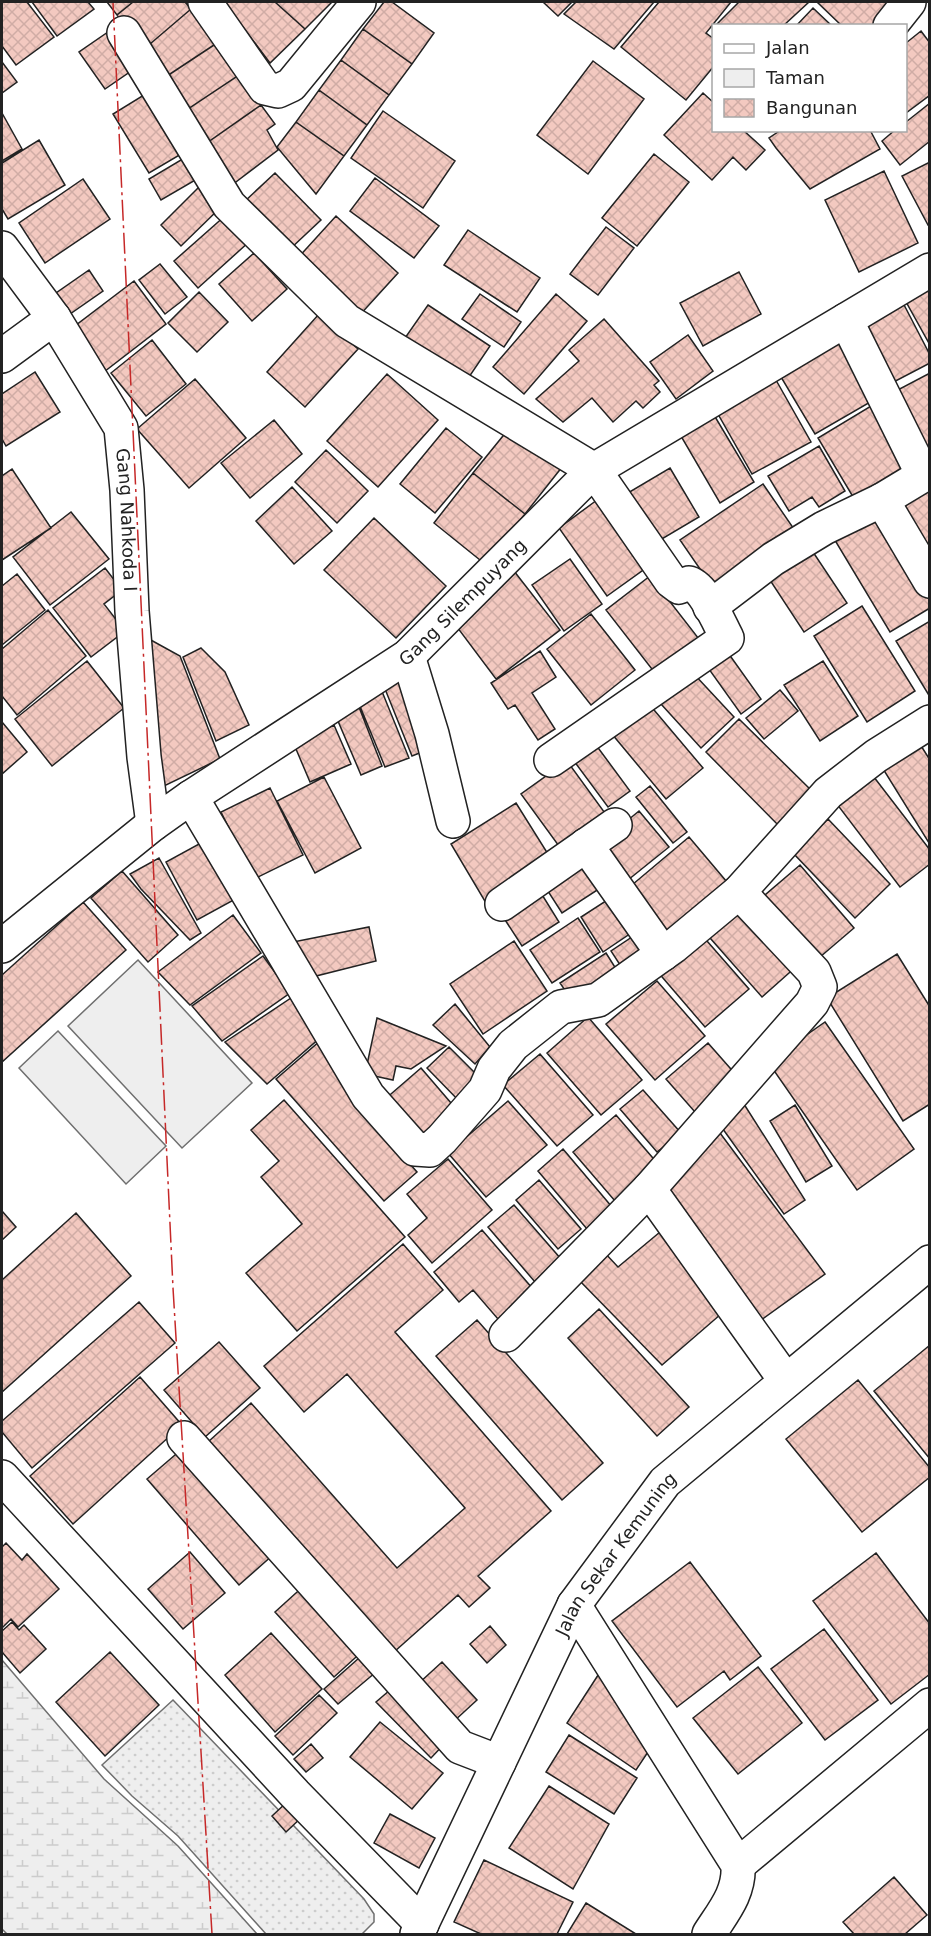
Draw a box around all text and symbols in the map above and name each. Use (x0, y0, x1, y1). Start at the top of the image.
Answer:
legend (712, 24, 907, 132)
text: Jalan (765, 37, 810, 58)
text: Taman (765, 67, 825, 88)
text: Bangunan (766, 97, 857, 118)
street label: Gang Nahkoda I (112, 447, 142, 592)
street label: Gang Silempuyang (395, 534, 530, 670)
street label: Jalan Sekar Kemuning (550, 1467, 680, 1640)

